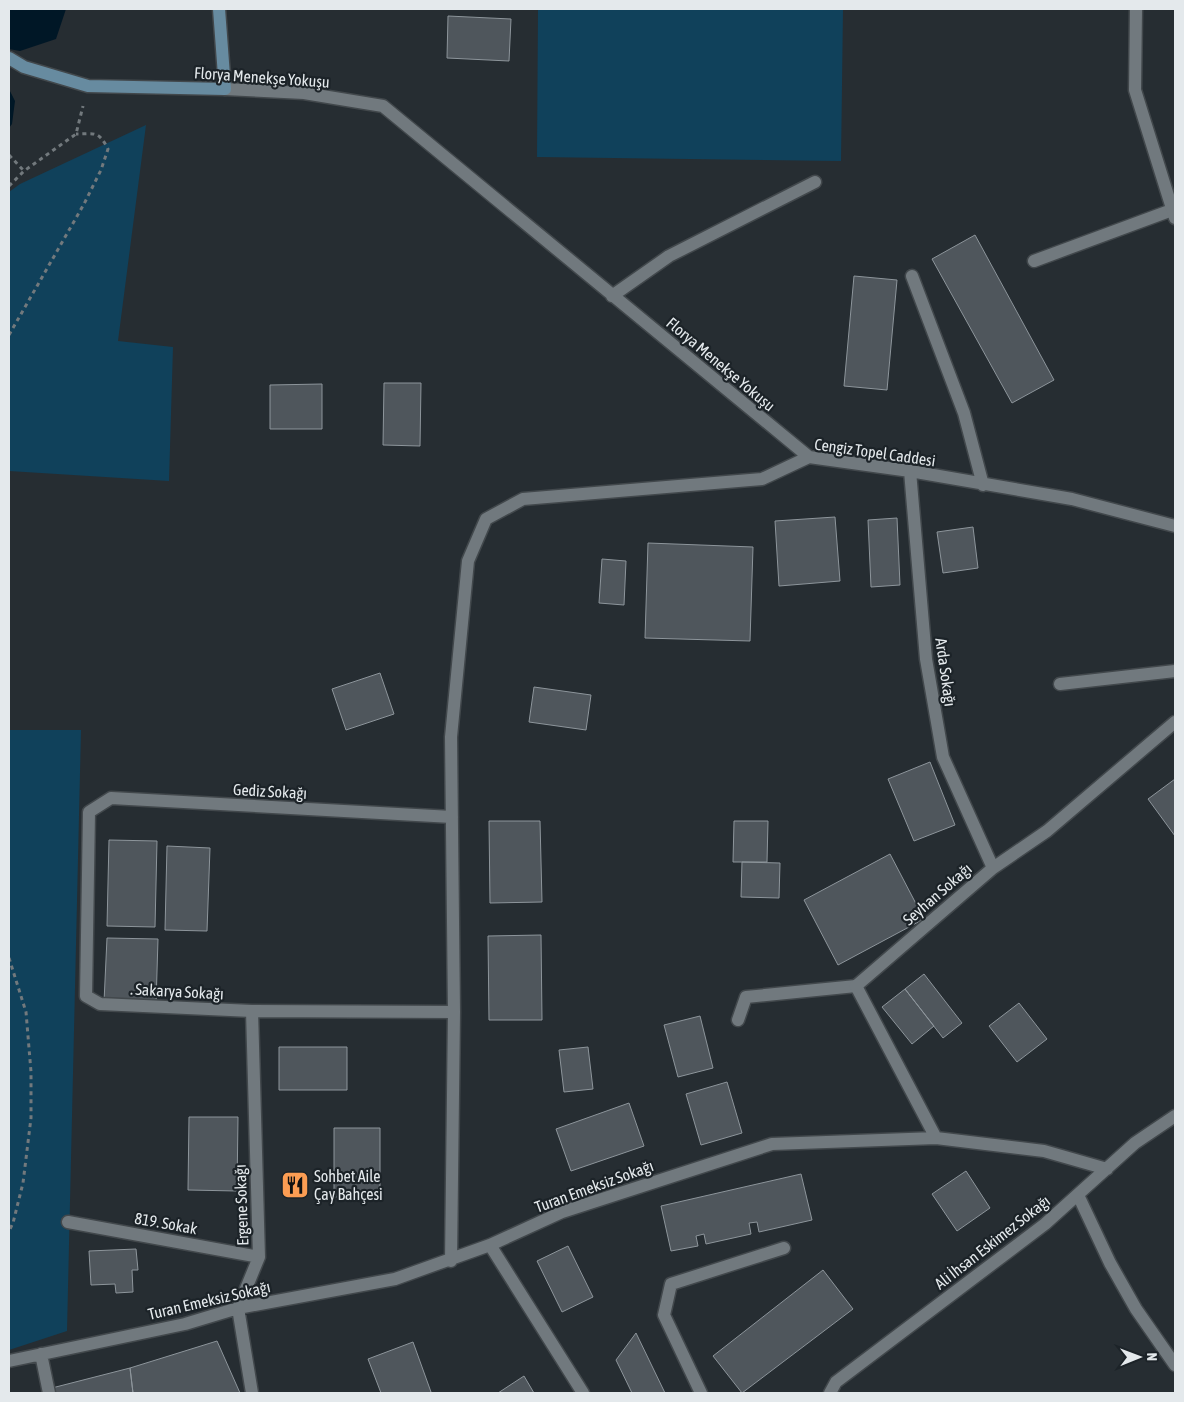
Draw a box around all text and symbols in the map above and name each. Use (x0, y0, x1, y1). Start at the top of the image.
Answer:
street label: Florya Menekşe Yokuşu (194, 63, 330, 92)
street label: Florya Menekşe Yokuşu (663, 313, 779, 415)
street label: Cengiz Topel Caddesi (813, 435, 937, 470)
street label: Arda Sokağı (931, 637, 960, 708)
street label: Gediz Sokağı (232, 780, 308, 803)
street label: Seyhan Sokağı (899, 859, 976, 929)
street label: . Sakarya Sokağı (130, 980, 224, 1003)
street label: Turan Emeksiz Sokağı (532, 1156, 656, 1217)
street label: Ergene Sokağı (231, 1164, 252, 1246)
place label: Sohbet Aile Çay Bahçesi (314, 1167, 383, 1204)
restaurant icon: Sohbet Aile Çay Bahçesi (280, 1170, 310, 1200)
street label: Ali İhsan Eskimez Sokağı (931, 1191, 1054, 1293)
street label: 819. Sokak (133, 1209, 199, 1237)
street label: Turan Emeksiz Sokağı (146, 1277, 272, 1324)
north arrow (1114, 1332, 1164, 1382)
text: N (1144, 1353, 1160, 1361)

